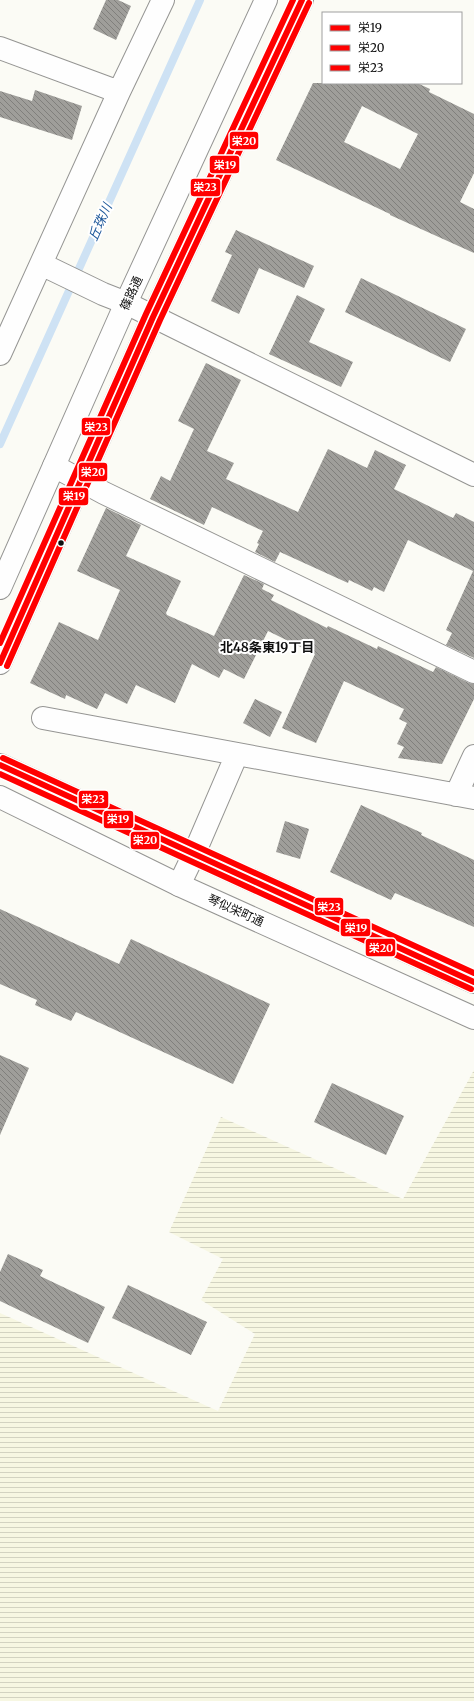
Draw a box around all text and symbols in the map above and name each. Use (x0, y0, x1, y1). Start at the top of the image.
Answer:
legend (322, 12, 462, 84)
text: 栄19 (358, 20, 382, 35)
text: 栄20 (358, 40, 385, 55)
text: 栄23 (358, 60, 384, 75)
line badge: 栄20 (229, 131, 259, 150)
text: 栄20 (232, 134, 256, 148)
line badge: 栄19 (209, 155, 240, 174)
text: 栄19 (214, 158, 236, 172)
line badge: 栄23 (190, 178, 221, 197)
text: 栄23 (193, 180, 217, 194)
water label: 丘珠川 (84, 199, 117, 243)
street label: 篠路通 (117, 274, 145, 312)
line badge: 栄23 (81, 417, 111, 436)
text: 栄23 (84, 420, 108, 434)
line badge: 栄20 (78, 462, 108, 482)
text: 栄20 (81, 465, 105, 479)
line badge: 栄19 (58, 487, 89, 506)
text: 栄19 (63, 489, 85, 503)
unlabelled marker (56, 538, 66, 548)
district label: 北48条東19丁目 (220, 639, 314, 656)
line badge: 栄23 (78, 790, 109, 809)
text: 栄23 (81, 792, 105, 806)
line badge: 栄19 (103, 810, 134, 829)
text: 栄19 (107, 812, 129, 826)
line badge: 栄20 (130, 831, 160, 850)
text: 栄20 (133, 833, 157, 847)
street label: 琴似栄町通 (206, 891, 266, 929)
line badge: 栄23 (314, 897, 344, 916)
text: 栄23 (317, 900, 341, 914)
line badge: 栄19 (340, 918, 371, 937)
text: 栄19 (345, 921, 367, 935)
line badge: 栄20 (365, 938, 396, 957)
text: 栄20 (369, 941, 393, 955)

